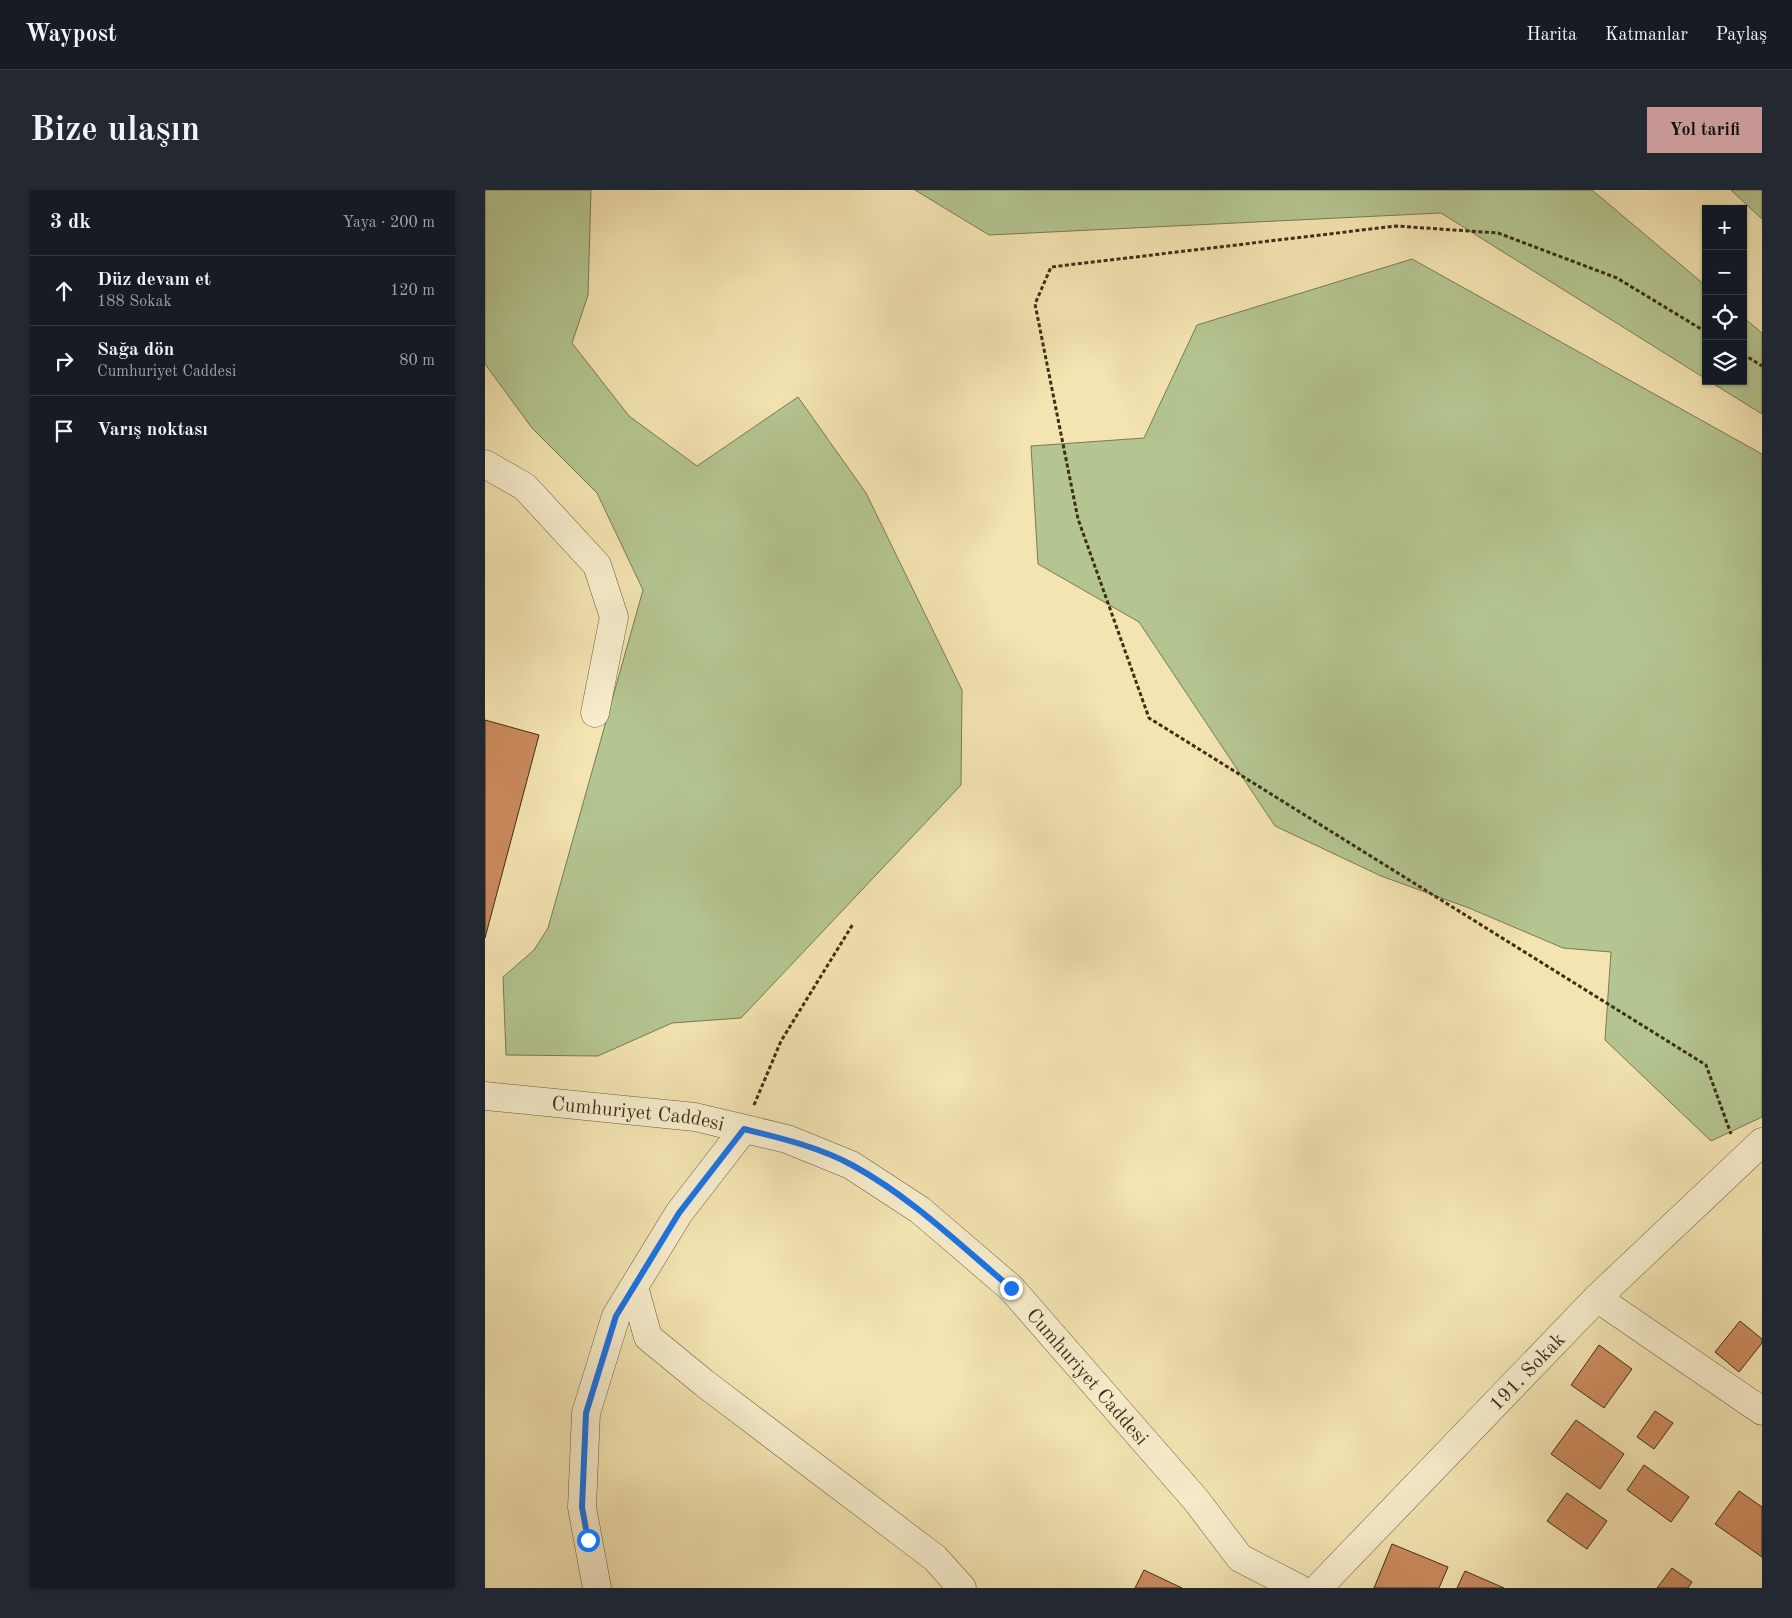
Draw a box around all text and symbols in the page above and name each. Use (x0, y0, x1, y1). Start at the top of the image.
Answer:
text: Waypost (25, 23, 117, 47)
text: Harita (1526, 26, 1577, 44)
text: Katmanlar (1605, 26, 1688, 44)
text: Paylaş (1716, 26, 1767, 44)
button: Yol tarifi (1647, 107, 1762, 153)
text: Bize ulaşın (30, 113, 200, 148)
map controls (1702, 205, 1747, 385)
button: + (1702, 205, 1747, 250)
text: 3 dk (50, 212, 91, 233)
text: Yaya · 200 m (342, 215, 435, 231)
button: − (1702, 250, 1747, 295)
text: Düz devam et (97, 271, 211, 290)
icon: ahead (50, 277, 78, 305)
text: 120 m (390, 283, 435, 299)
text: 188 Sokak (97, 294, 172, 310)
button: locate (1702, 295, 1747, 340)
button: layers (1702, 340, 1747, 385)
text: Sağa dön (97, 341, 174, 360)
icon: right (50, 347, 78, 375)
text: 80 m (399, 353, 435, 369)
text: Cumhuriyet Caddesi (97, 364, 236, 380)
icon: arrive (50, 417, 78, 445)
text: Varış noktası (97, 421, 208, 440)
street label: Cumhuriyet Caddesi (550, 1095, 726, 1136)
route end (1000, 1277, 1023, 1300)
street label: Cumhuriyet Caddesi (1022, 1305, 1151, 1450)
street label: 191. Sokak (1487, 1330, 1570, 1415)
route start (577, 1529, 600, 1552)

